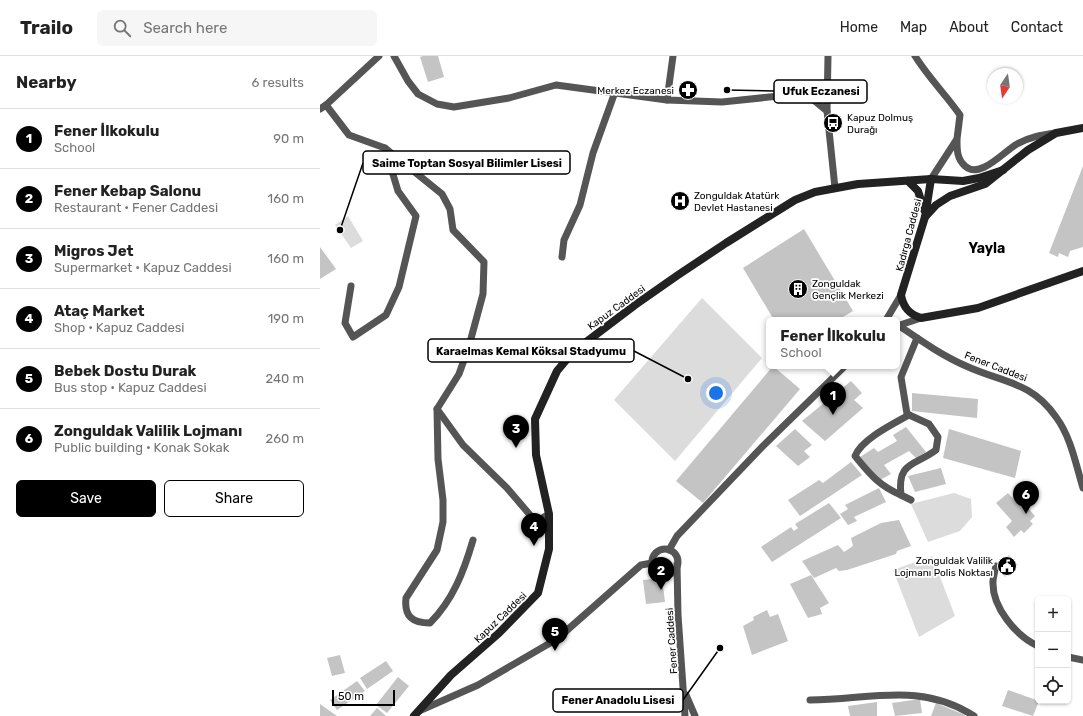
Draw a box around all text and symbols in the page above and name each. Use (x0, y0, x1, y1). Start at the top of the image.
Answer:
search box (97, 10, 377, 46)
text: Trailo (20, 16, 73, 39)
icon: search (111, 17, 133, 39)
text: Search here (143, 19, 227, 37)
text: Home (840, 19, 878, 36)
text: Map (900, 19, 927, 36)
text: About (949, 19, 989, 36)
text: Contact (1011, 19, 1063, 36)
north arrow (987, 68, 1023, 104)
text: Nearby (16, 72, 77, 92)
text: 6 results (252, 75, 304, 90)
pharmacy icon: Merkez Eczanesi (677, 79, 699, 101)
callout: Ufuk Eczanesi (774, 80, 867, 103)
place label: Merkez Eczanesi (597, 85, 674, 97)
text: Ufuk Eczanesi (782, 85, 860, 98)
bus stop icon: Kapuz Dolmuş Durağı (822, 112, 844, 134)
place label: Kapuz Dolmuş Durağı (847, 112, 913, 136)
text: Fener İlkokulu (54, 122, 159, 140)
text: 1 (26, 131, 32, 146)
text: 90 m (273, 131, 304, 146)
text: School (54, 140, 95, 155)
callout: Saime Toptan Sosyal Bilimler Lisesi (363, 151, 570, 174)
text: Saime Toptan Sosyal Bilimler Lisesi (372, 157, 562, 170)
text: Fener Kebap Salonu (54, 182, 201, 200)
hospital icon: Zonguldak Atatürk Devlet Hastanesi (669, 190, 691, 212)
place label: Zonguldak Atatürk Devlet Hastanesi (694, 190, 780, 214)
text: 2 (25, 191, 33, 206)
text: 160 m (268, 191, 304, 206)
street label: Kadırga Caddesi (894, 198, 924, 273)
text: Restaurant · Fener Caddesi (54, 200, 218, 215)
district label: Yayla (969, 240, 1005, 257)
text: Migros Jet (54, 242, 134, 260)
text: 3 (25, 251, 33, 266)
text: 160 m (268, 251, 304, 266)
text: Supermarket · Kapuz Caddesi (54, 260, 232, 275)
building icon: Zonguldak Gençlik Merkezi (787, 278, 809, 300)
place label: Zonguldak Gençlik Merkezi (812, 278, 884, 302)
street label: Kapuz Caddesi (585, 283, 648, 333)
text: Ataç Market (54, 302, 145, 320)
text: 4 (25, 311, 33, 326)
text: 190 m (268, 311, 304, 326)
popup (766, 317, 900, 369)
text: Shop · Kapuz Caddesi (54, 320, 185, 335)
text: Fener İlkokulu (780, 327, 886, 345)
callout: Karaelmas Kemal Köksal Stadyumu (428, 339, 634, 362)
text: Karaelmas Kemal Köksal Stadyumu (436, 345, 626, 358)
text: School (780, 345, 822, 360)
street label: Fener Caddesi (963, 349, 1029, 384)
text: Bebek Dostu Durak (54, 362, 196, 380)
text: 5 (25, 371, 33, 386)
text: 240 m (265, 371, 304, 386)
text: Bus stop · Kapuz Caddesi (54, 380, 207, 395)
pin: 1 (820, 382, 846, 415)
your location (706, 383, 726, 403)
pin: 3 (503, 415, 529, 448)
text: Zonguldak Valilik Lojmanı (54, 422, 242, 440)
text: 6 (25, 431, 33, 446)
text: 260 m (266, 431, 304, 446)
text: Public building · Konak Sokak (54, 440, 229, 455)
button: Save (16, 480, 156, 517)
button: Share (164, 480, 304, 517)
pin: 6 (1013, 481, 1039, 514)
pin: 4 (521, 513, 547, 546)
place label: Zonguldak Valilik Lojmanı Polis Noktası (895, 555, 994, 579)
public building icon: Zonguldak Valilik Lojmanı Polis Noktası (996, 555, 1018, 577)
pin: 2 (648, 557, 674, 590)
street label: Kapuz Caddesi (472, 590, 529, 646)
map controls (1035, 596, 1071, 704)
button: + (1035, 596, 1071, 632)
street label: Fener Caddesi (664, 607, 680, 674)
pin: 5 (542, 618, 568, 651)
button: − (1035, 632, 1071, 668)
button: locate (1035, 668, 1071, 704)
scale bar (332, 688, 395, 707)
callout: Fener Anadolu Lisesi (553, 689, 683, 712)
text: 50 m (338, 690, 364, 703)
text: Fener Anadolu Lisesi (562, 694, 674, 707)

